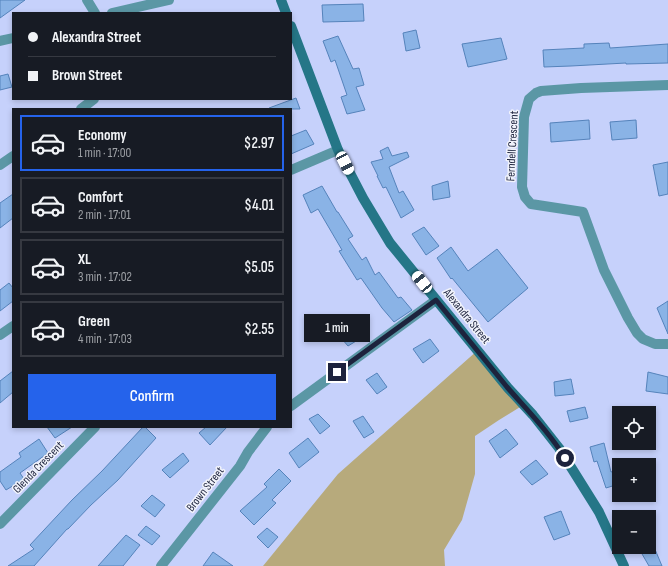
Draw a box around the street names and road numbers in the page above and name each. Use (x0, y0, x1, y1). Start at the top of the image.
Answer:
street label: Ferndell Crescent (503, 110, 522, 182)
street label: Alexandra Street (439, 285, 494, 347)
street label: Glenda Crescent (10, 438, 67, 496)
street label: Brown Street (183, 464, 228, 515)

